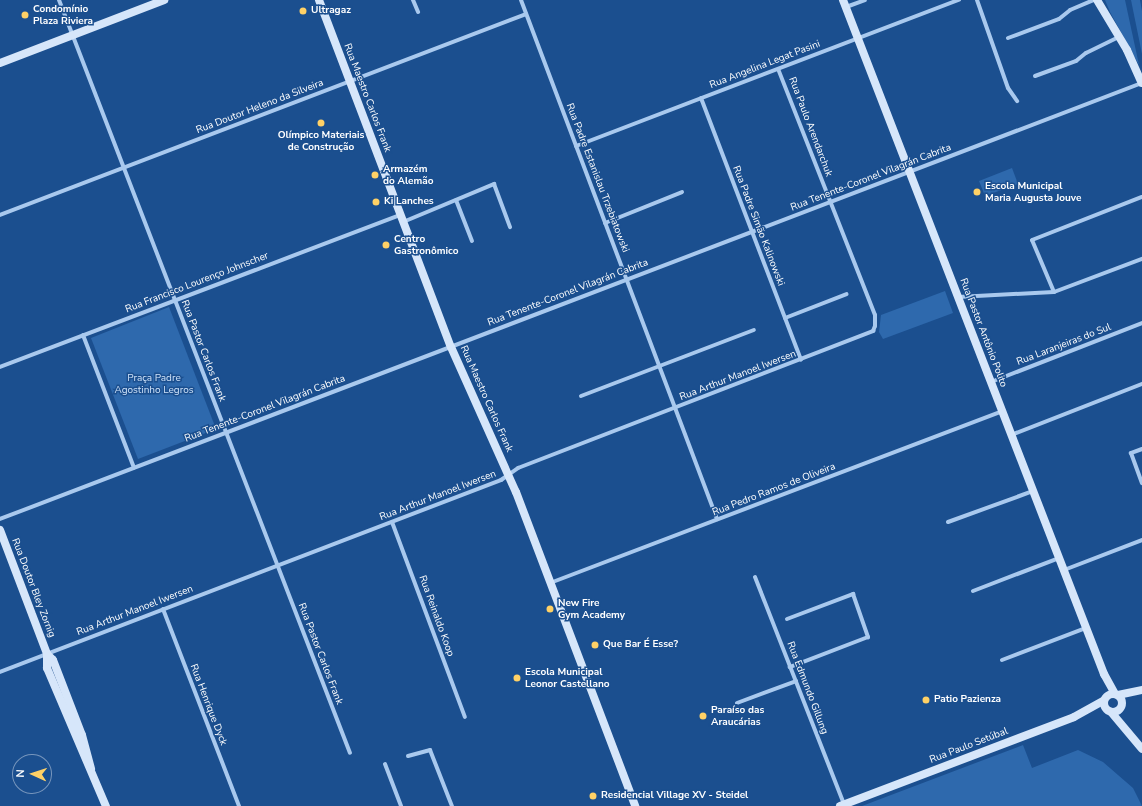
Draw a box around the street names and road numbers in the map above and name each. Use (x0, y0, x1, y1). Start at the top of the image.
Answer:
street label: Rua Angelina Legat Pasini (708, 38, 822, 92)
street label: Rua Maestro Carlos Frank (341, 42, 393, 154)
street label: Rua Paulo Arendarchuk (785, 76, 835, 178)
street label: Rua Doutor Heleno da Silveira (195, 77, 325, 137)
street label: Rua Padre Estanislau Trzebiatowski (563, 102, 631, 254)
street label: Rua Tenente-Coronel Vilagrán Cabrita (789, 142, 953, 214)
street label: Rua Padre Simão Kalinowski (730, 164, 786, 288)
street label: Rua Francisco Lourenço Johnscher (124, 250, 270, 316)
street label: Rua Tenente-Coronel Vilagrán Cabrita (486, 257, 650, 329)
street label: Rua Pastor Antônio Polito (957, 277, 1009, 389)
street label: Rua Pastor Carlos Frank (178, 299, 228, 403)
street label: Rua Laranjeiras do Sul (1015, 321, 1113, 369)
street label: Rua Maestro Carlos Frank (457, 344, 515, 454)
street label: Rua Arthur Manoel Iwersen (678, 348, 798, 404)
street label: Rua Tenente-Coronel Vilagrán Cabrita (183, 373, 347, 445)
street label: Rua Pedro Ramos de Oliveira (711, 461, 837, 519)
street label: Rua Arthur Manoel Iwersen (378, 468, 498, 524)
street label: Rua Doutor Bley Zornig (9, 537, 57, 639)
street label: Rua Reinaldo Koop (416, 574, 456, 658)
street label: Rua Arthur Manoel Iwersen (75, 583, 195, 639)
street label: Rua Pastor Carlos Frank (295, 602, 345, 706)
street label: Rua Edmundo Gillung (784, 640, 830, 736)
street label: Rua Henrique Dyck (187, 663, 229, 747)
street label: Rua Paulo Setúbal (928, 726, 1010, 766)

